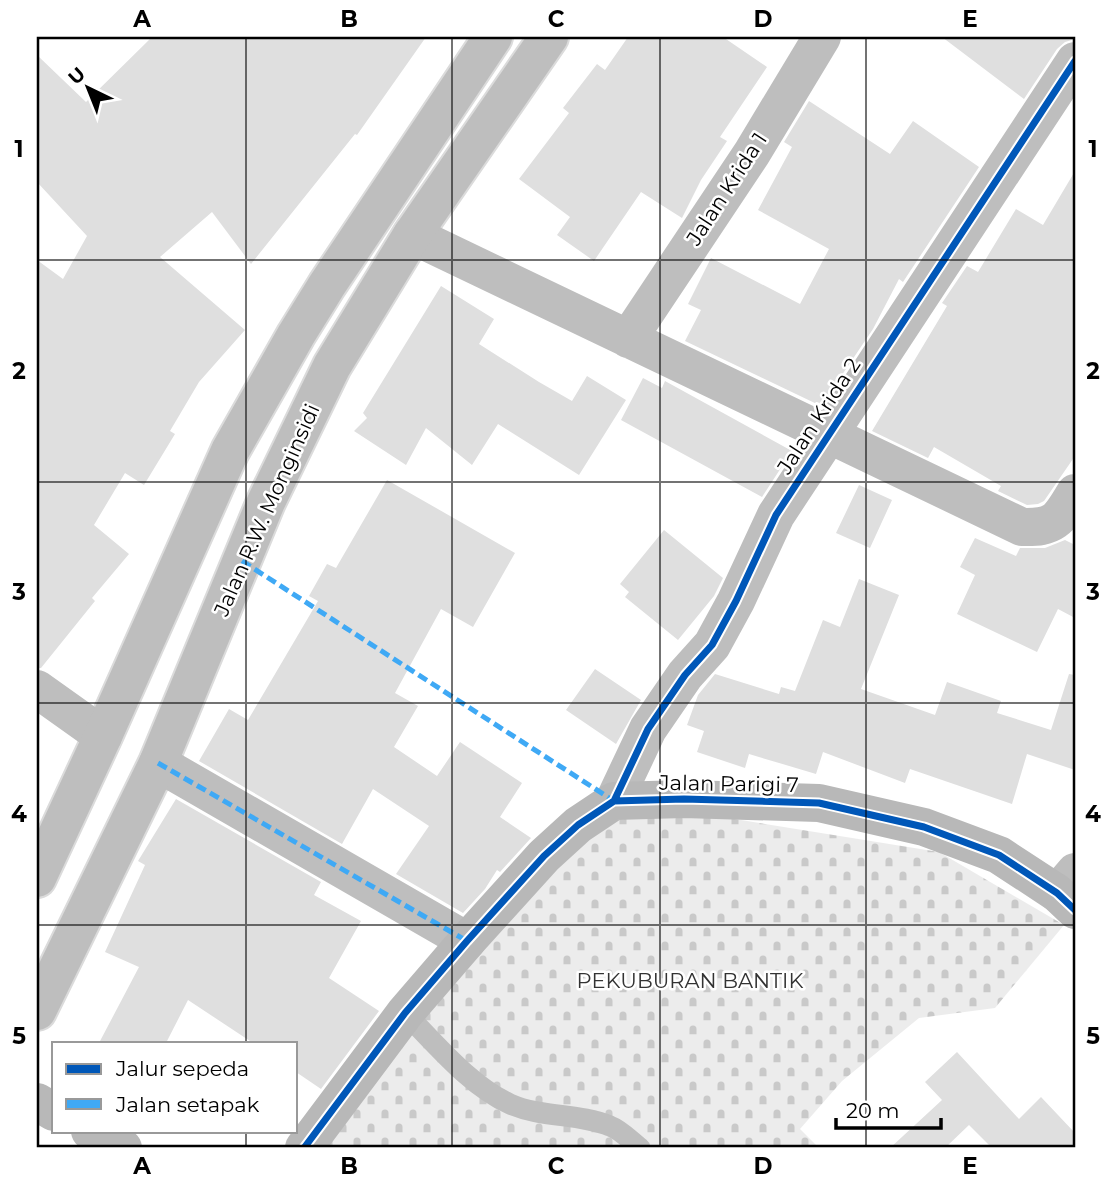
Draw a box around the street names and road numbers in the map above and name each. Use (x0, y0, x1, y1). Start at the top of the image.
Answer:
street label: Jalan Krida 1 (680, 128, 772, 250)
street label: Jalan Krida 2 (771, 353, 865, 479)
street label: Jalan R.W. Monginsidi (208, 400, 325, 621)
street label: Jalan Parigi 7 (658, 770, 799, 797)

